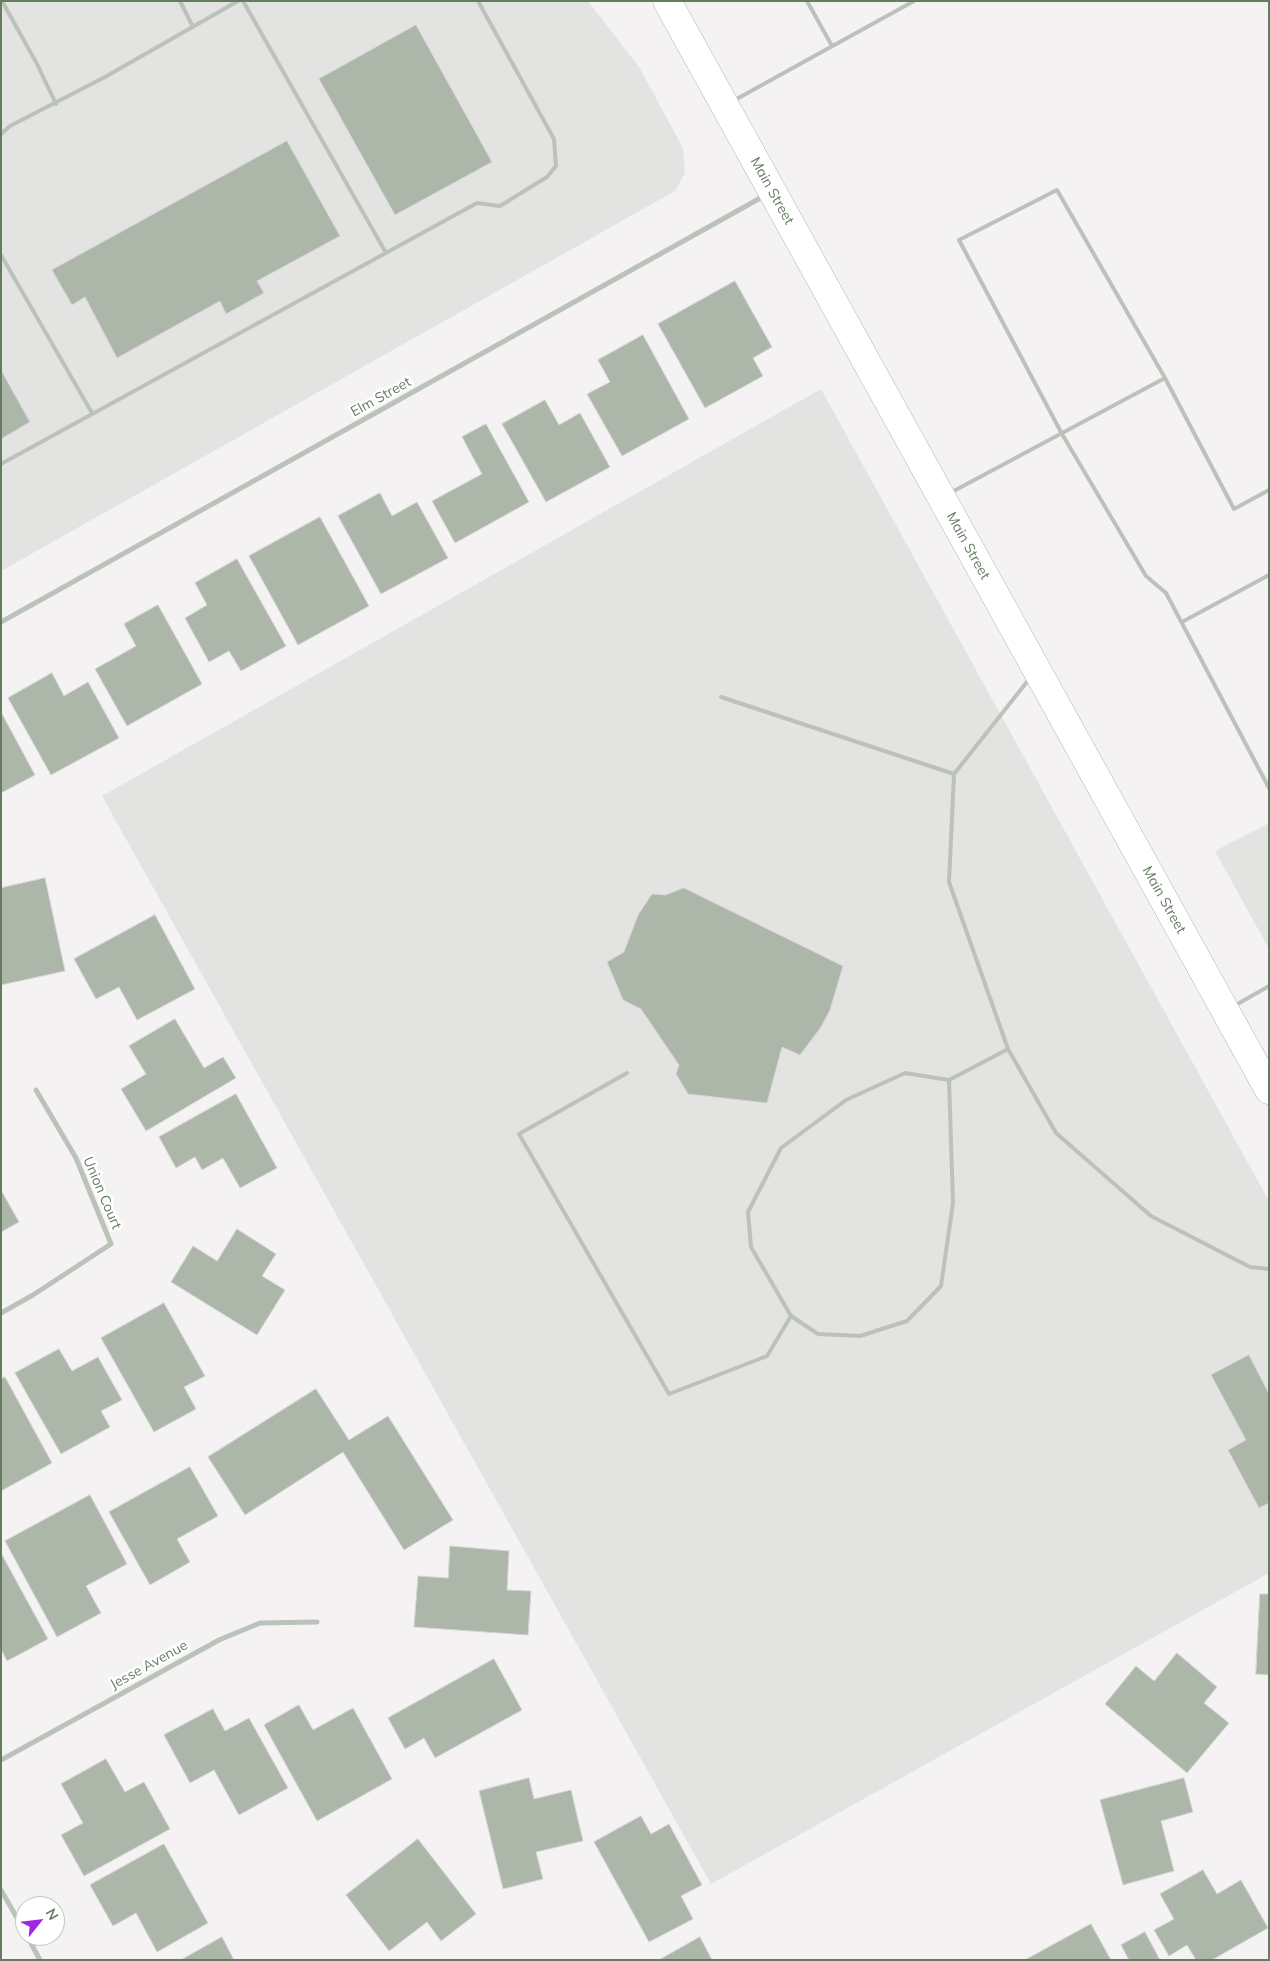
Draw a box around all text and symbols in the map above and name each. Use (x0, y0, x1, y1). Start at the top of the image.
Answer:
street label: Main Street (747, 154, 797, 228)
street label: Elm Street (348, 374, 414, 420)
street label: Main Street (943, 509, 993, 583)
street label: Main Street (1139, 863, 1189, 937)
street label: Union Court (79, 1154, 125, 1232)
street label: Jesse Avenue (107, 1637, 191, 1693)
north arrow (15, 1896, 65, 1946)
text: N (42, 1905, 63, 1923)

